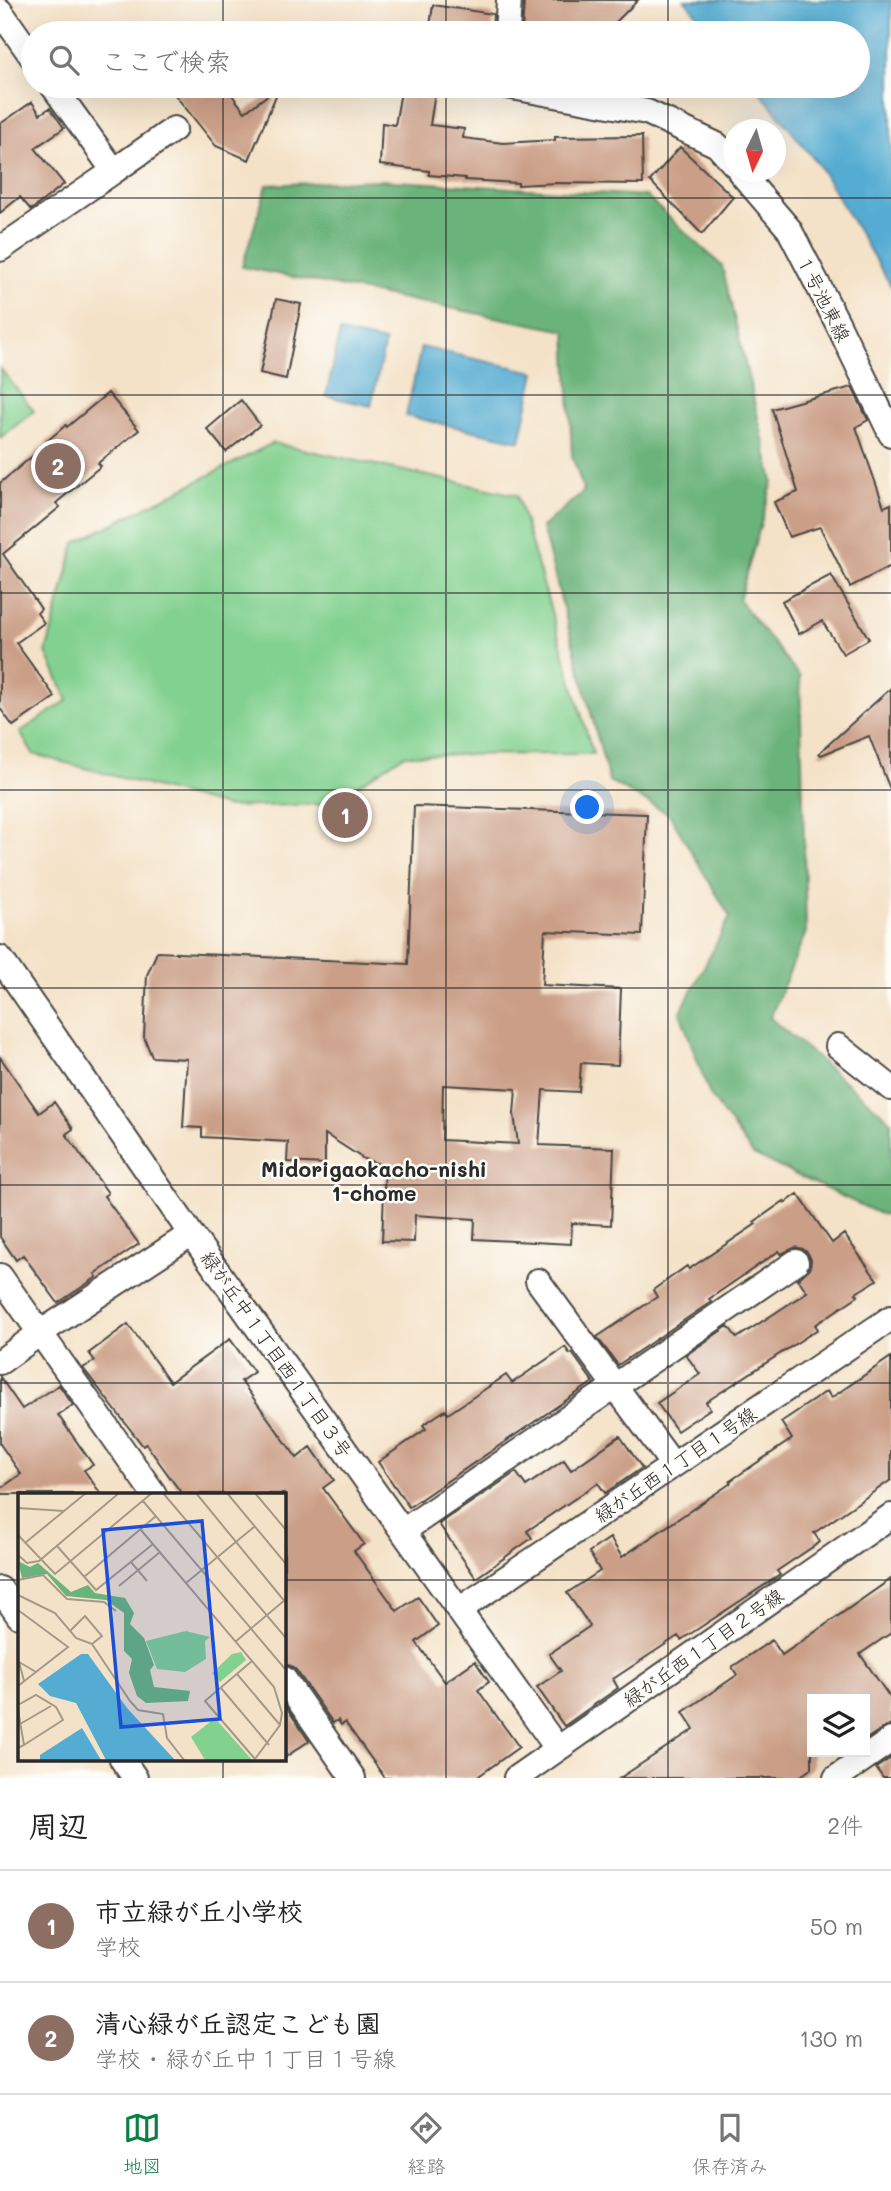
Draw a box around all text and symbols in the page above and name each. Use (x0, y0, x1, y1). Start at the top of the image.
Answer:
search box (21, 21, 870, 98)
icon: search (45, 41, 83, 79)
text: ここで検索 (101, 44, 231, 78)
north arrow (723, 119, 786, 182)
street label: １号池東線 (791, 250, 857, 346)
pin: 2 (35, 440, 81, 492)
pin: 1 (322, 789, 368, 841)
your location (570, 790, 604, 824)
district label: Midorigaokacho-nishi 1-chome (261, 1155, 487, 1206)
street label: 緑が丘中１丁目西１丁目３号 (196, 1246, 358, 1462)
street label: 緑が丘西１丁目１号線 (589, 1401, 761, 1527)
inset map (18, 1493, 285, 1760)
street label: 緑が丘西１丁目２号線 (618, 1582, 788, 1712)
map controls (807, 1694, 870, 1757)
button: layers (807, 1694, 870, 1757)
text: 周辺 (28, 1805, 88, 1845)
text: 2件 (827, 1810, 863, 1840)
text: 市立緑が丘小学校 (95, 1894, 303, 1928)
text: 1 (46, 1911, 56, 1941)
text: 50 m (810, 1911, 863, 1941)
text: 学校 (95, 1931, 141, 1961)
text: 清心緑が丘認定こども園 (95, 2006, 381, 2040)
text: 2 (45, 2023, 57, 2053)
text: 130 m (799, 2023, 863, 2053)
text: 学校 · 緑が丘中１丁目１号線 (95, 2043, 396, 2073)
tab: 地図 (123, 2109, 161, 2178)
tab: 経路 (407, 2109, 446, 2178)
tab: 保存済み (692, 2109, 768, 2178)

